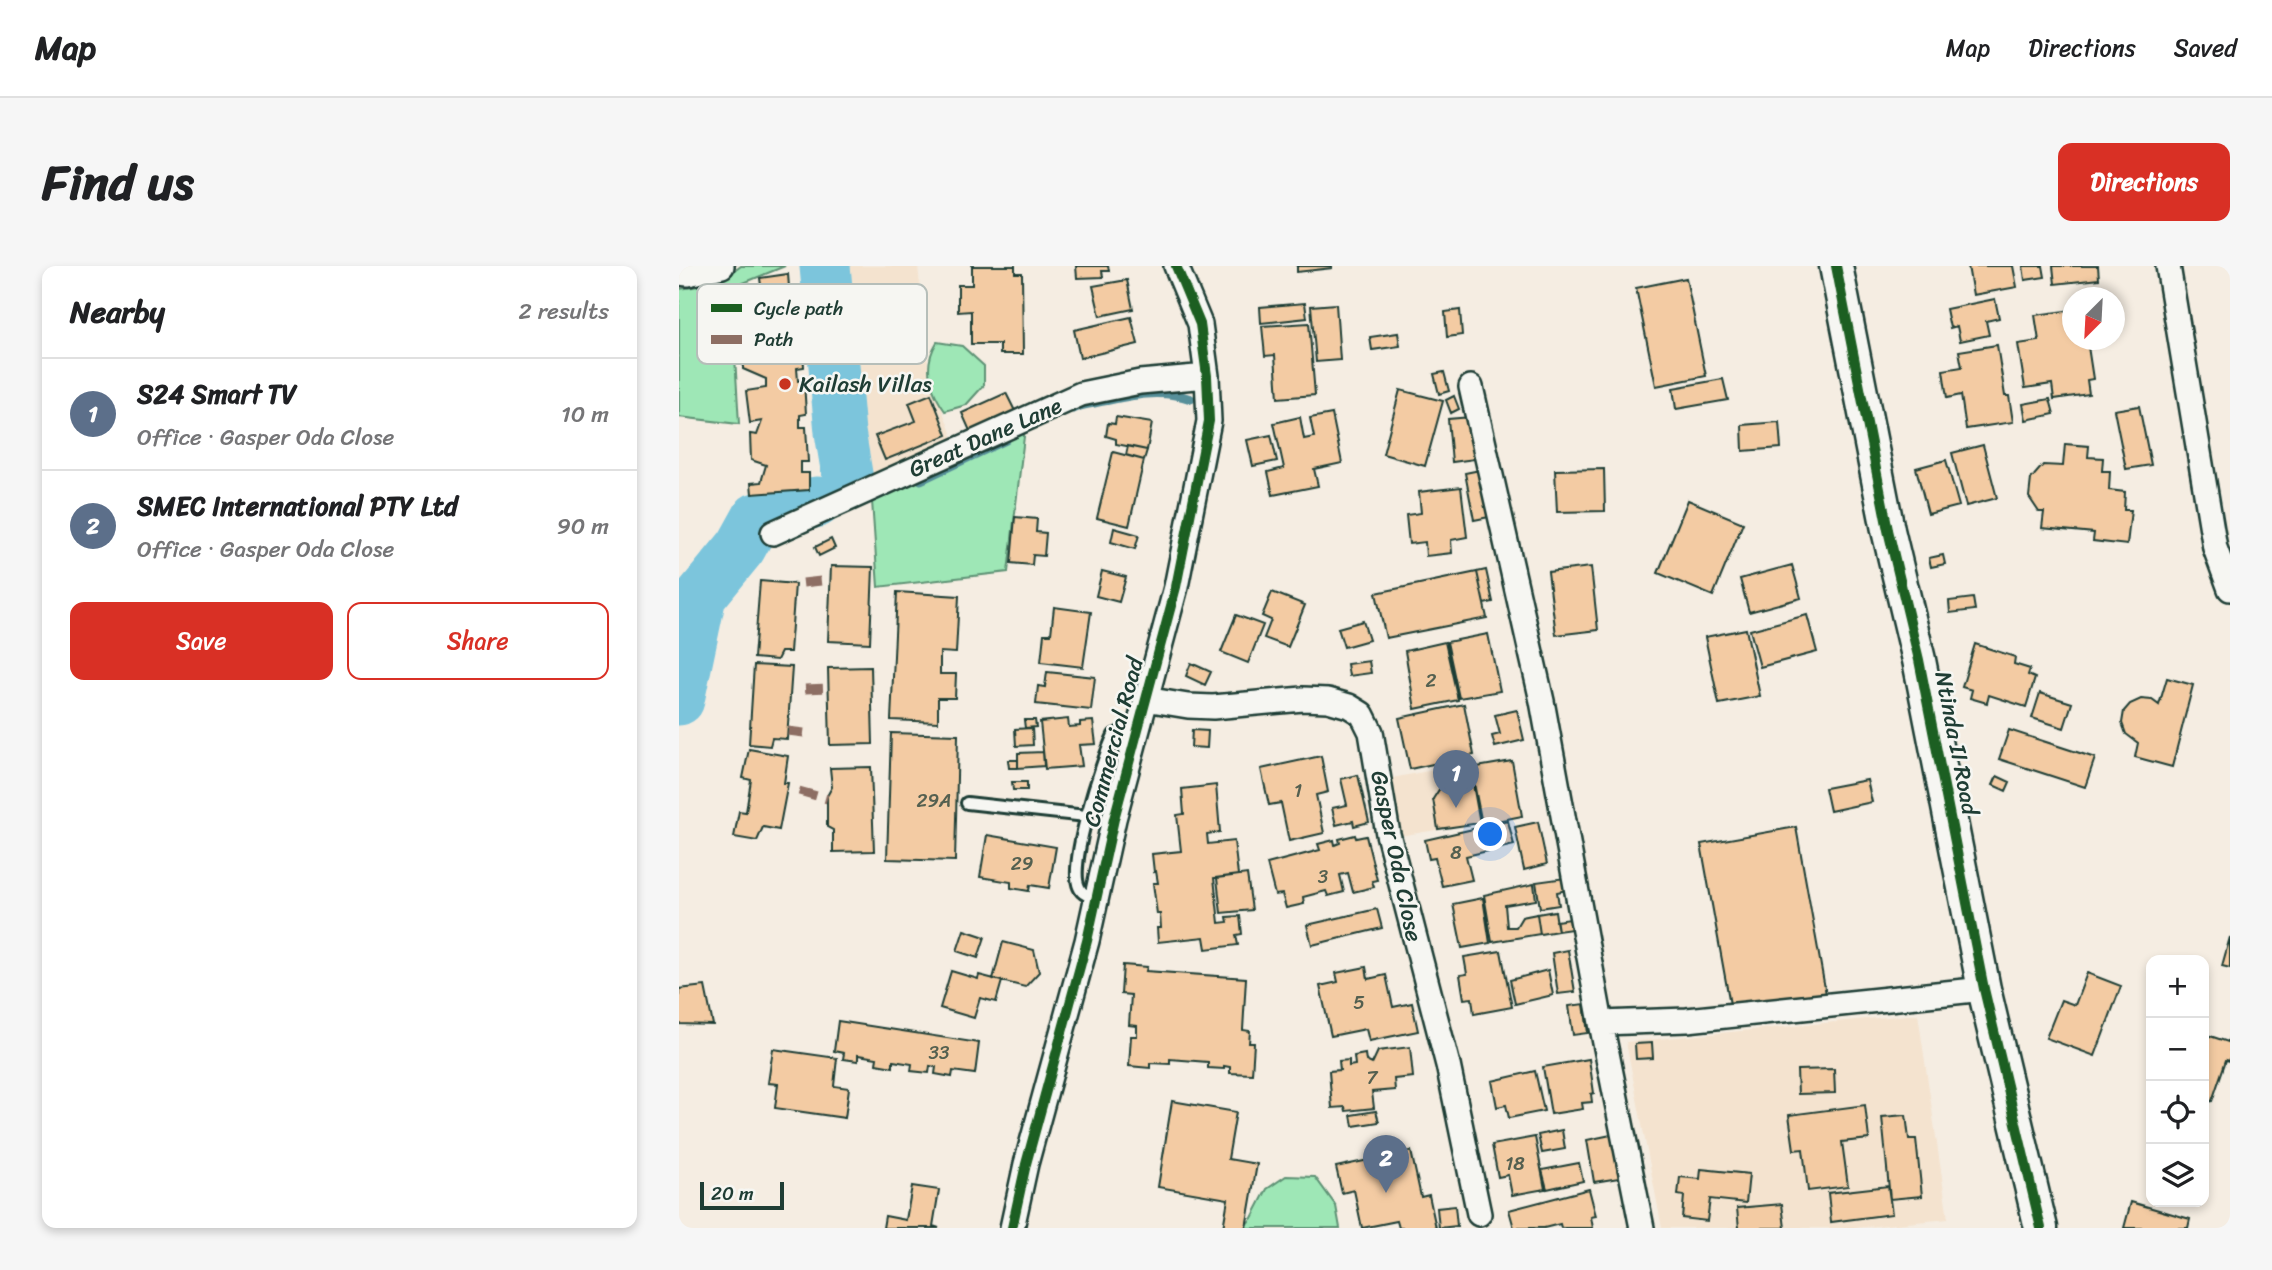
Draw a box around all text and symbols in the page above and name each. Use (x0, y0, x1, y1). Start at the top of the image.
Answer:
text: Map (35, 19, 96, 77)
text: Map (1946, 27, 1990, 69)
text: Directions (2028, 27, 2136, 69)
text: Saved (2174, 27, 2237, 69)
text: Find us (42, 139, 194, 226)
button: Directions (2058, 143, 2230, 221)
legend (697, 284, 927, 364)
text: Nearby (70, 285, 165, 339)
north arrow (2062, 287, 2125, 350)
text: 2 results (518, 291, 609, 332)
text: Cycle path (754, 292, 843, 325)
text: Path (754, 323, 793, 356)
place label: Kailash Villas (799, 364, 932, 405)
text: S24 Smart TV (137, 371, 297, 417)
marker: Kailash Villas (777, 376, 793, 392)
street label: Great Dane Lane (902, 385, 1069, 490)
text: 1 (88, 394, 98, 435)
text: 10 m (561, 394, 609, 435)
text: Office · Gasper Oda Close (137, 417, 394, 458)
text: SMEC International PTY Ltd (137, 483, 458, 529)
text: 2 (86, 506, 100, 547)
text: 90 m (557, 506, 609, 547)
text: Office · Gasper Oda Close (137, 529, 394, 570)
button: Save (70, 602, 333, 680)
button: Share (347, 602, 609, 680)
street label: Commercial Road (1071, 651, 1156, 831)
house number: 2 (1426, 664, 1437, 697)
street label: Ntinda II Road (1922, 668, 1991, 820)
pin: 1 (1433, 750, 1479, 808)
street label: Gasper Oda Close (1358, 767, 1435, 946)
house number: 1 (1294, 774, 1302, 807)
house number: 29A (916, 784, 952, 817)
your location (1473, 817, 1507, 851)
house number: 8 (1450, 836, 1462, 869)
house number: 29 (1011, 847, 1033, 880)
house number: 3 (1318, 860, 1329, 893)
map controls (2146, 955, 2209, 1207)
button: + (2146, 955, 2209, 1018)
house number: 5 (1353, 986, 1365, 1019)
button: − (2146, 1018, 2209, 1081)
house number: 33 (929, 1036, 950, 1069)
house number: 7 (1367, 1061, 1379, 1094)
button: locate (2146, 1081, 2209, 1144)
pin: 2 (1363, 1135, 1409, 1193)
button: layers (2146, 1144, 2209, 1207)
house number: 18 (1505, 1147, 1525, 1180)
text: 20 m (711, 1177, 754, 1210)
scale bar (700, 1179, 784, 1211)

